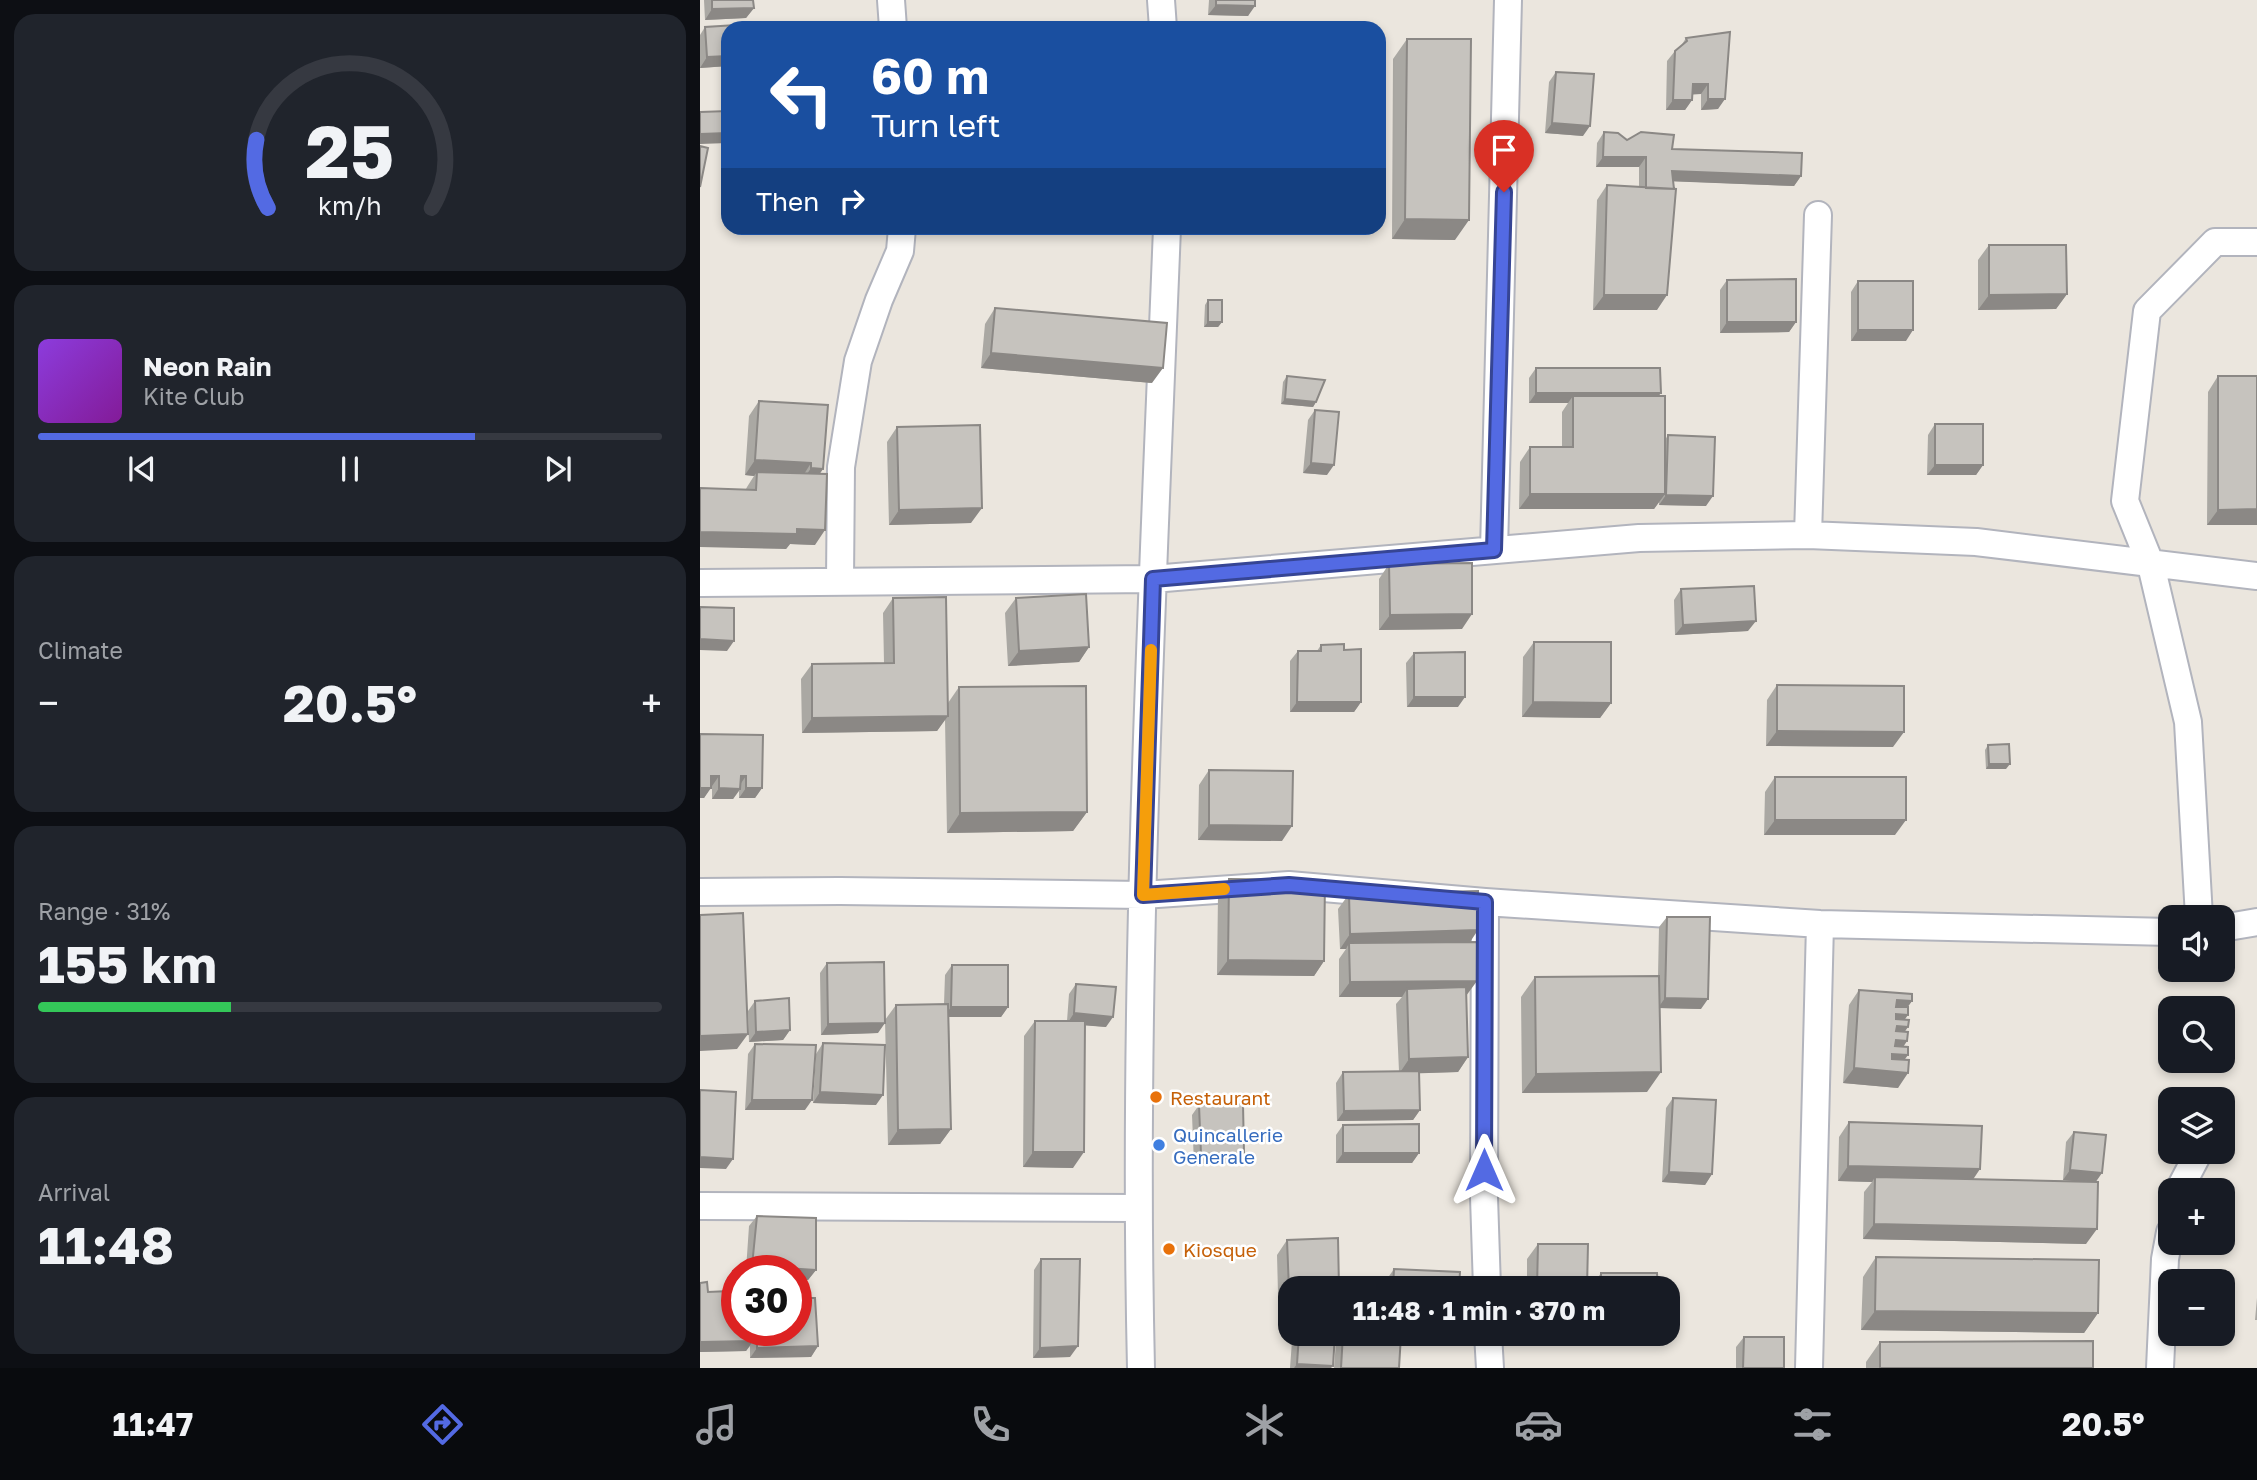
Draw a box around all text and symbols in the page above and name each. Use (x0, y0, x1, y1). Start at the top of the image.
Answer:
text: 60 m (871, 46, 989, 105)
icon: left (756, 49, 847, 140)
text: Turn left (871, 106, 1000, 144)
text: 25 (306, 108, 394, 195)
pin (1474, 120, 1534, 192)
icon: arrive (1485, 131, 1523, 169)
icon: right (833, 182, 871, 220)
text: Then (756, 186, 819, 217)
text: km/h (318, 190, 382, 221)
text: Neon Rain (143, 351, 272, 382)
text: Kite Club (143, 382, 244, 410)
icon: previous (123, 450, 161, 488)
icon: pause (331, 450, 369, 488)
icon: next (539, 450, 577, 488)
text: Climate (38, 636, 123, 664)
text: 20.5° (283, 671, 417, 733)
text: − (38, 680, 59, 725)
text: + (641, 680, 662, 725)
text: Range · 31% (38, 897, 170, 925)
map controls (2158, 905, 2235, 1346)
button: sound (2158, 905, 2235, 982)
text: 155 km (38, 932, 217, 994)
button: search (2158, 996, 2235, 1073)
place label: Restaurant (1170, 1086, 1271, 1109)
button: layers (2158, 1087, 2235, 1164)
marker: Restaurant (1148, 1089, 1164, 1105)
place label: Quincallerie Generale (1173, 1123, 1283, 1168)
position arrow (1447, 1133, 1521, 1207)
marker: Quincallerie Generale (1151, 1137, 1167, 1153)
text: Arrival (38, 1178, 110, 1206)
button: + (2158, 1178, 2235, 1255)
text: 11:48 (38, 1213, 174, 1275)
place label: Kiosque (1183, 1238, 1257, 1261)
marker: Kiosque (1161, 1241, 1177, 1257)
speed limit sign: 30 (721, 1255, 812, 1346)
button: − (2158, 1269, 2235, 1346)
text: 11:48 · 1 min · 370 m (1353, 1295, 1605, 1326)
icon: directions (418, 1400, 467, 1449)
icon: music (692, 1400, 741, 1449)
icon: phone (966, 1400, 1015, 1449)
icon: climate (1240, 1400, 1289, 1449)
icon: car (1514, 1400, 1563, 1449)
icon: filters (1788, 1400, 1837, 1449)
text: 11:47 (112, 1405, 193, 1443)
text: 20.5° (2062, 1405, 2144, 1443)

